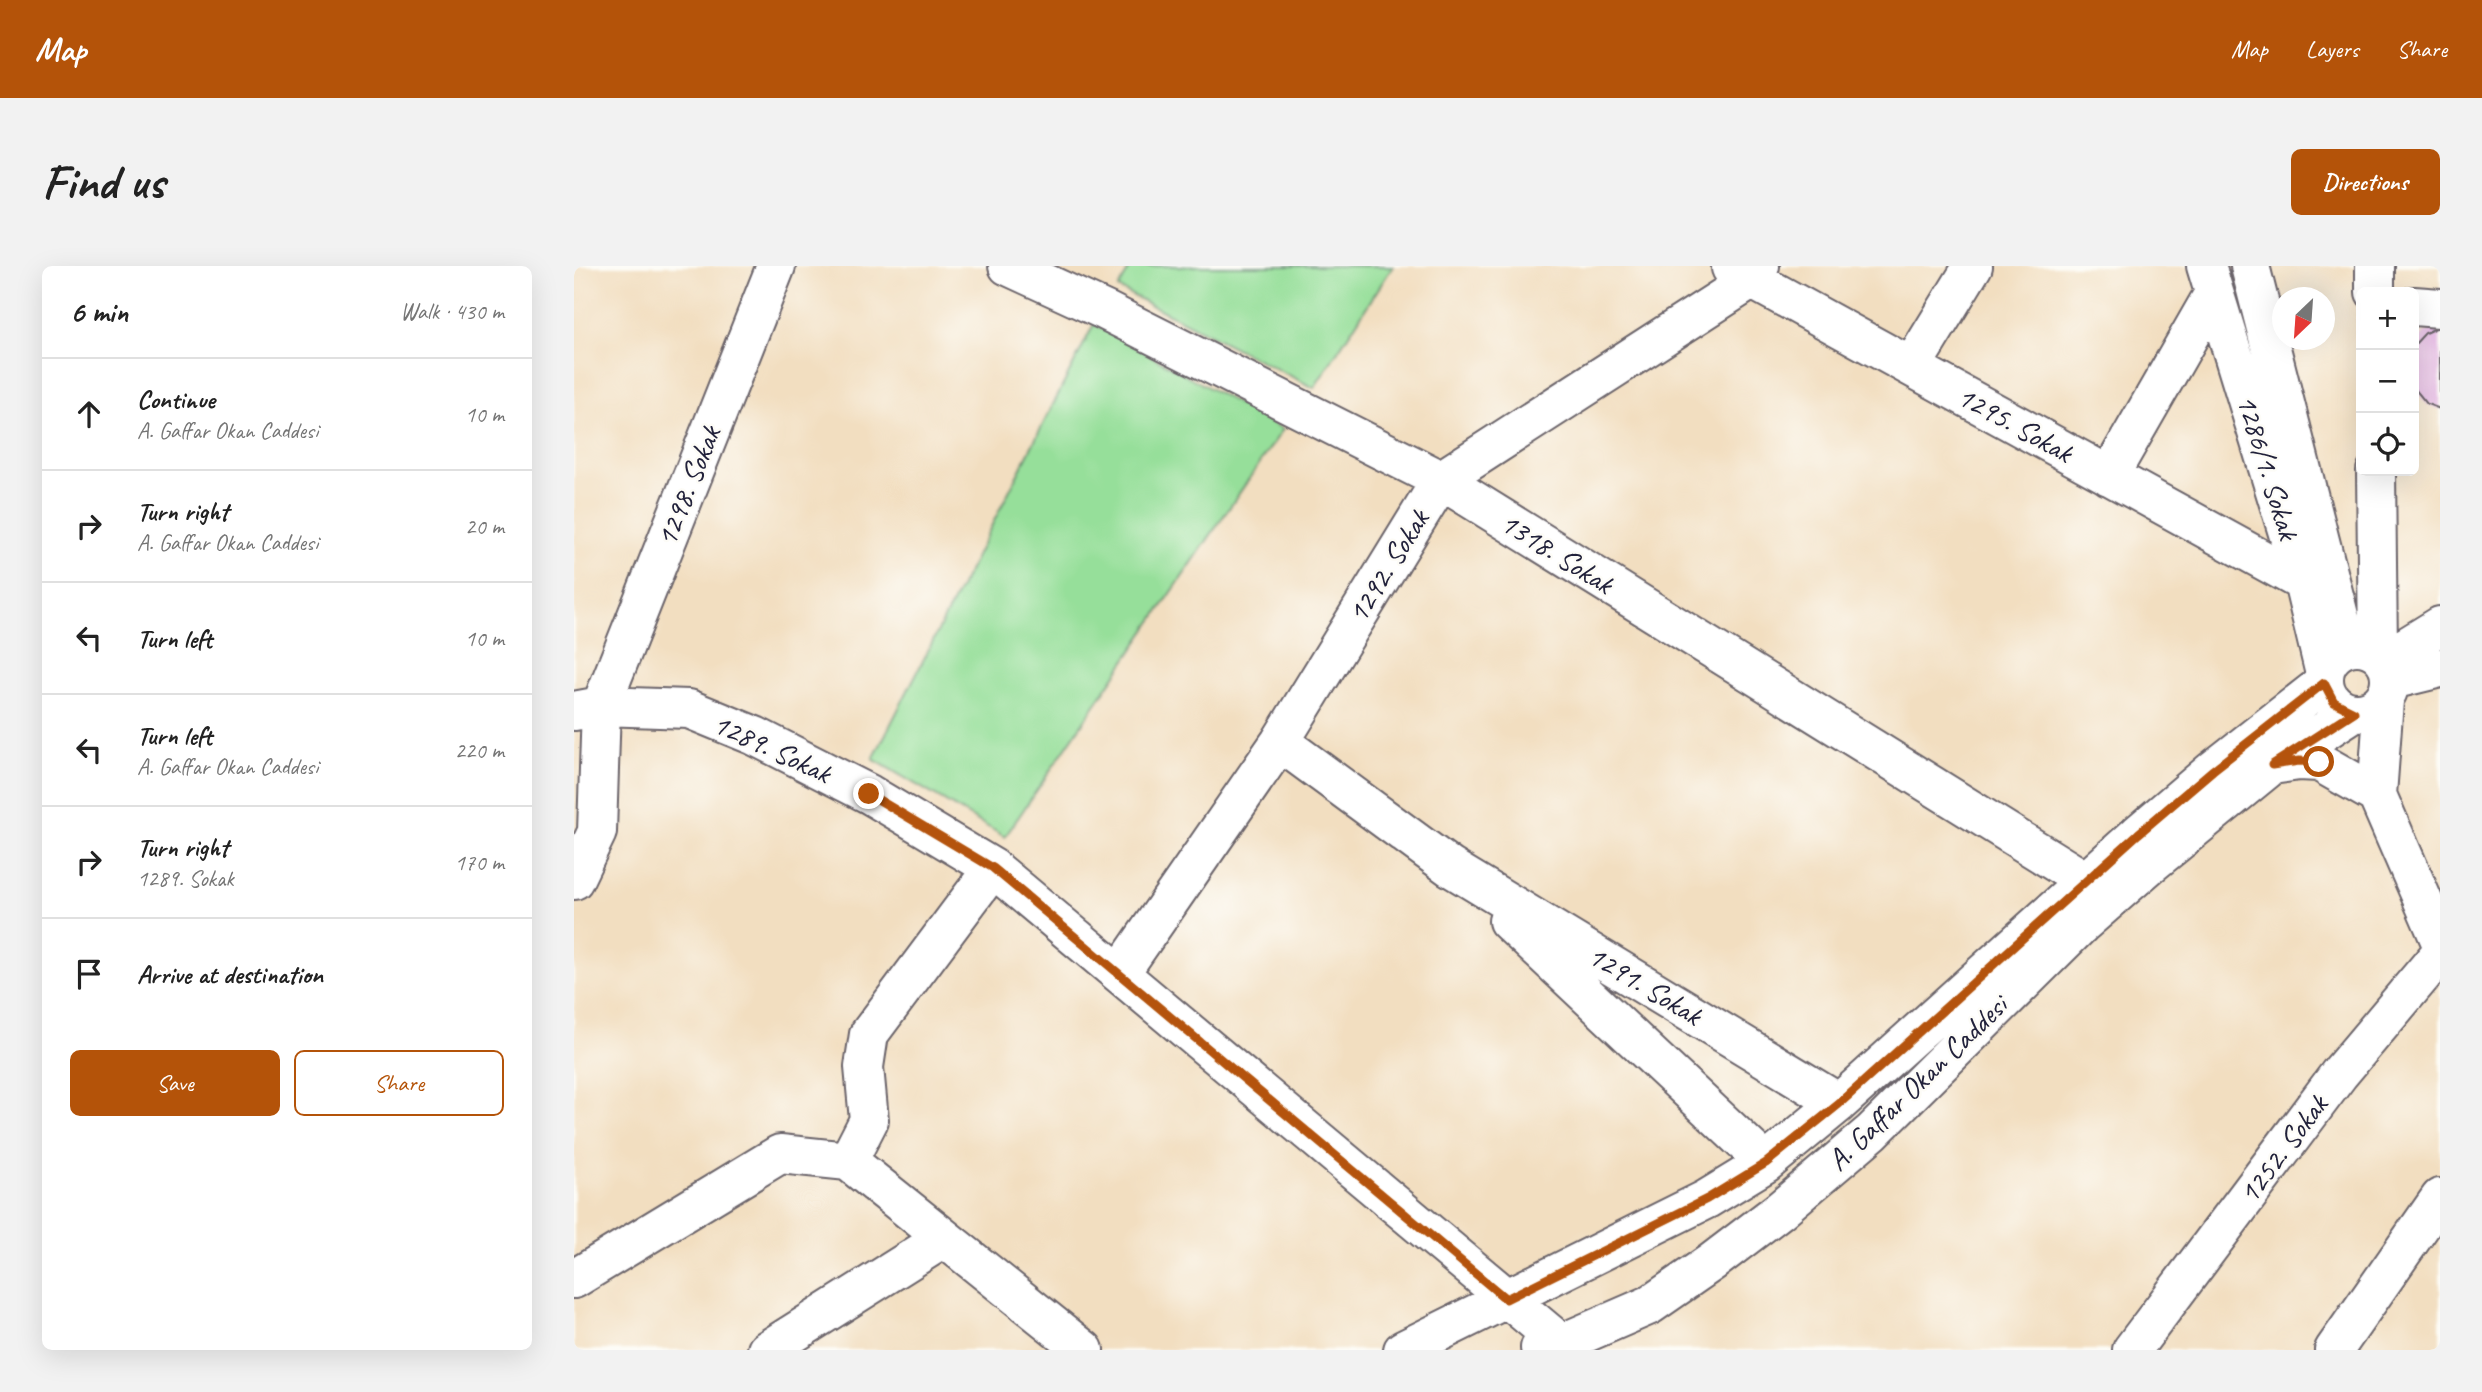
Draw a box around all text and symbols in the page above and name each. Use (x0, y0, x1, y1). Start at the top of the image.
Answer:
text: Map (35, 28, 86, 70)
text: Map (2231, 34, 2268, 64)
text: Layers (2306, 34, 2359, 64)
text: Share (2397, 34, 2447, 64)
button: Directions (2291, 149, 2440, 215)
text: Find us (42, 151, 164, 213)
north arrow (2272, 287, 2335, 350)
map controls (2356, 287, 2419, 476)
button: + (2356, 287, 2419, 350)
text: 6 min (70, 293, 128, 331)
text: Walk · 430 m (400, 297, 504, 326)
button: − (2356, 350, 2419, 413)
street label: 1295. Sokak (1951, 377, 2081, 472)
text: Continue (137, 383, 215, 416)
street label: 1286/1. Sokak (2228, 390, 2309, 546)
icon: ahead (70, 395, 108, 433)
text: 10 m (465, 400, 504, 429)
button: locate (2356, 413, 2419, 476)
text: A. Gaffar Okan Caddesi (137, 416, 318, 445)
street label: 1298. Sokak (647, 419, 730, 552)
text: Turn right (137, 495, 228, 528)
street label: 1292. Sokak (1339, 501, 1439, 629)
street label: 1318. Sokak (1494, 504, 1622, 604)
icon: right (70, 507, 108, 545)
text: 20 m (465, 512, 504, 541)
text: A. Gaffar Okan Caddesi (137, 528, 318, 557)
icon: left (70, 619, 108, 657)
text: Turn left (137, 622, 212, 655)
text: 10 m (465, 624, 504, 653)
street label: 1289. Sokak (707, 704, 839, 793)
text: Turn left (137, 719, 212, 752)
icon: left (70, 731, 108, 769)
text: 220 m (455, 736, 504, 765)
route start (2303, 746, 2334, 777)
text: A. Gaffar Okan Caddesi (137, 752, 318, 781)
route end (853, 778, 884, 809)
text: Turn right (137, 831, 228, 864)
icon: right (70, 843, 108, 881)
text: 170 m (455, 848, 504, 877)
text: 1289. Sokak (137, 864, 234, 893)
street label: 1291. Sokak (1581, 936, 1711, 1035)
icon: arrive (70, 955, 108, 993)
text: Arrive at destination (137, 958, 323, 991)
street label: A. Gaffar Okan Caddesi (1819, 985, 2018, 1179)
button: Save (70, 1050, 280, 1116)
button: Share (294, 1050, 504, 1116)
street label: 1252. Sokak (2230, 1086, 2337, 1211)

